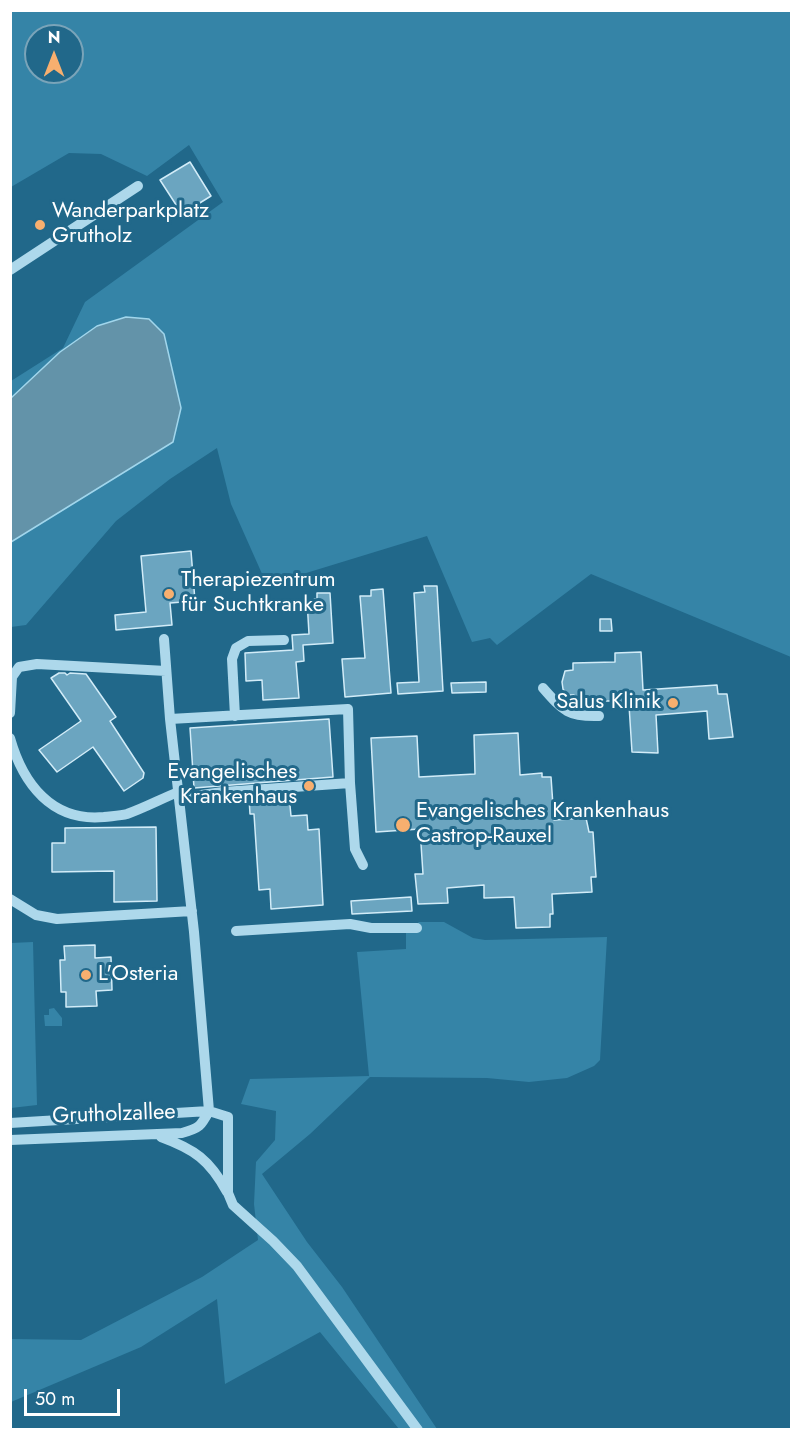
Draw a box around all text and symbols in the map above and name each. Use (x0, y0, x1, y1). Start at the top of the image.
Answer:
north arrow (24, 24, 84, 84)
text: N (48, 26, 60, 49)
place label: Wanderparkplatz Grutholz (52, 199, 209, 250)
marker: Wanderparkplatz Grutholz (33, 218, 47, 232)
place label: Therapiezentrum für Suchtkranke (181, 568, 336, 620)
marker: Therapiezentrum für Suchtkranke (162, 587, 176, 601)
place label: Salus Klinik (556, 690, 661, 716)
marker: Salus Klinik (666, 696, 680, 710)
place label: Evangelisches Krankenhaus (167, 760, 297, 812)
marker: Evangelisches Krankenhaus (302, 779, 316, 793)
place label: Evangelisches Krankenhaus Castrop-Rauxel (416, 799, 669, 850)
marker: Evangelisches Krankenhaus Castrop-Rauxel (394, 816, 412, 834)
place label: L'Osteria (98, 962, 178, 988)
marker: L'Osteria (79, 968, 93, 982)
street label: Grutholzallee (52, 1100, 176, 1130)
scale bar (27, 1377, 123, 1415)
text: 50 m (35, 1386, 75, 1412)

